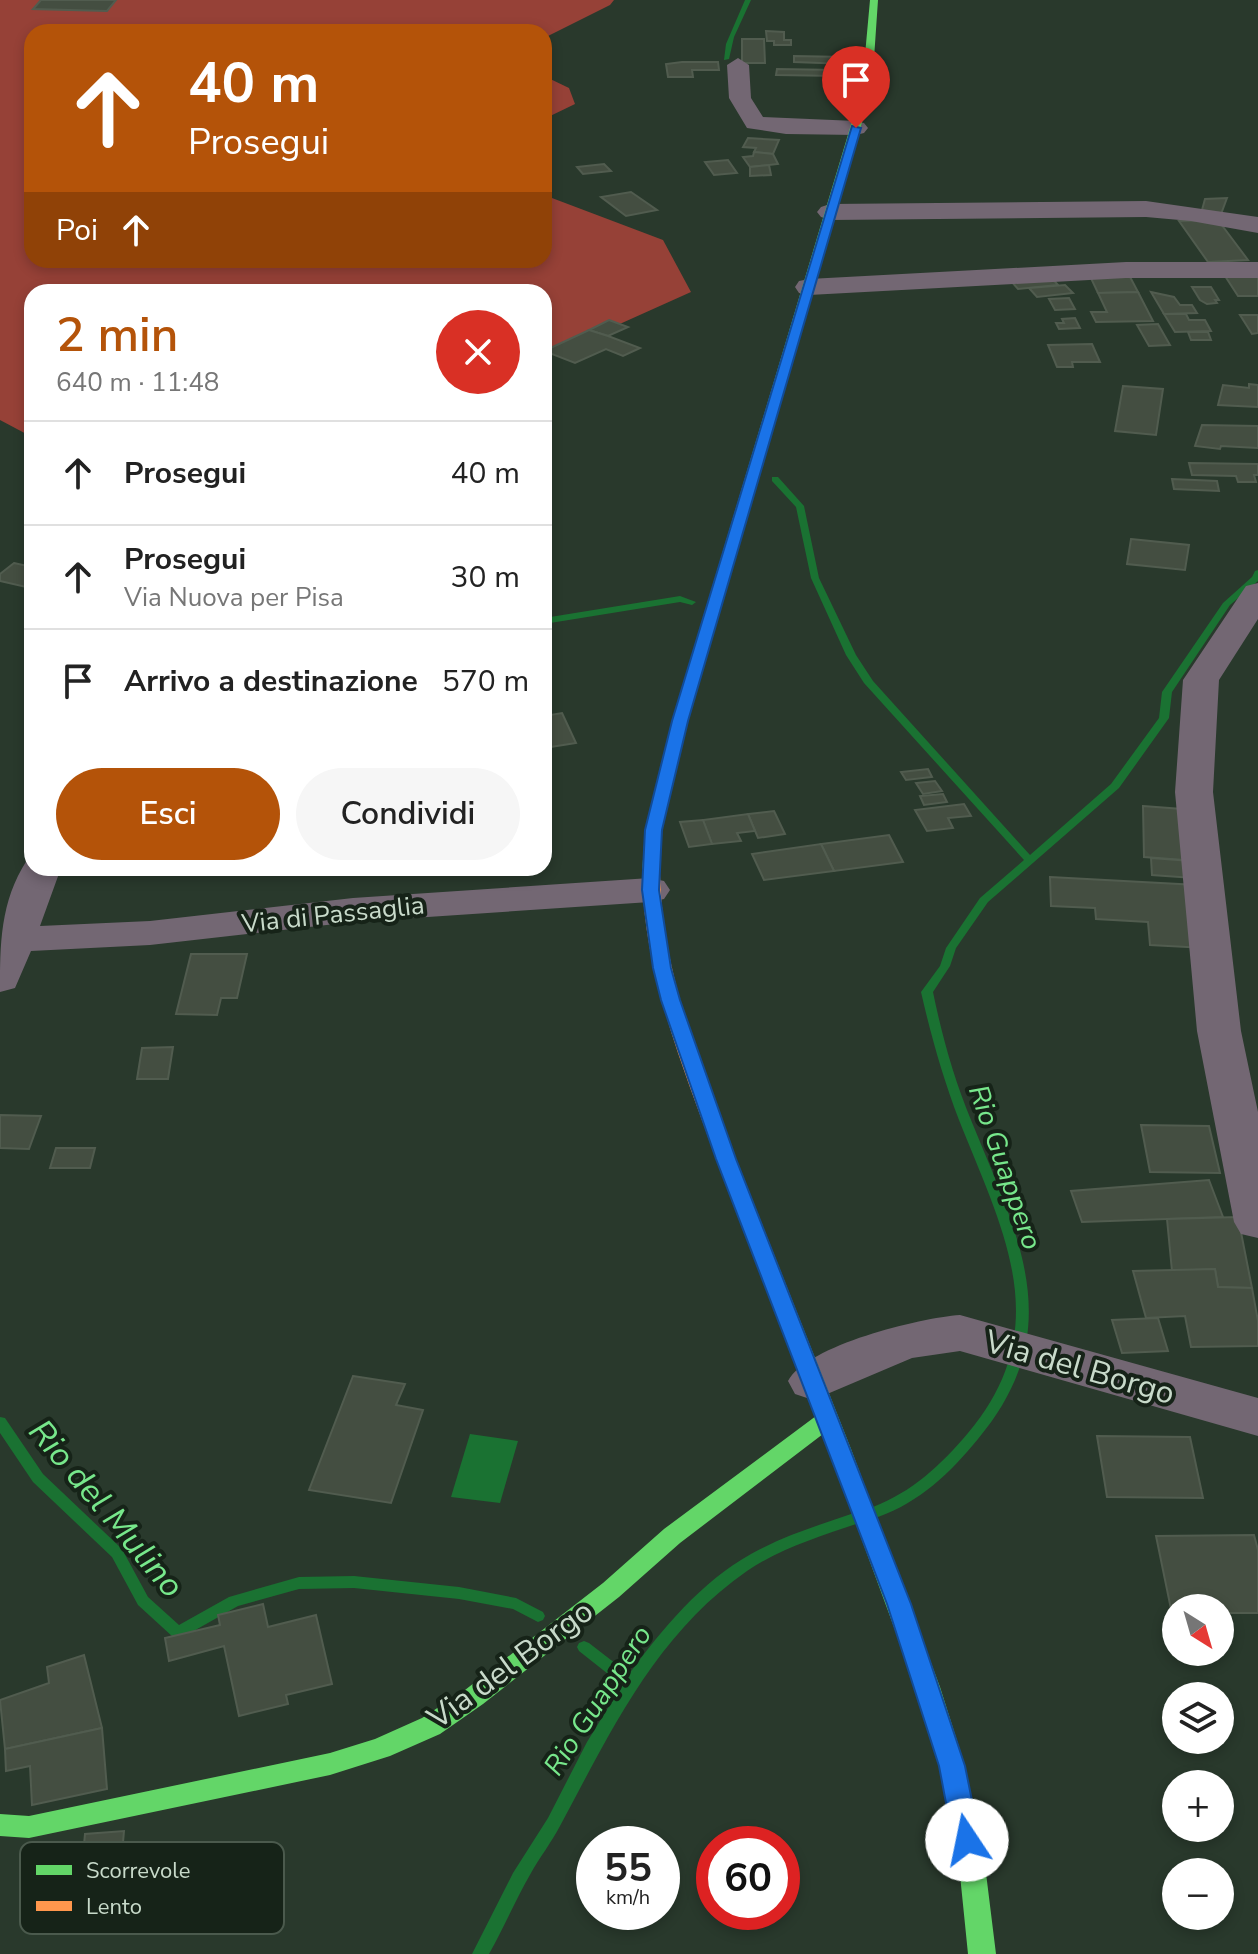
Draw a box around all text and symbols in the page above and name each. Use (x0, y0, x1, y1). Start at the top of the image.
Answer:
text: 40 m (188, 45, 319, 122)
pin (822, 46, 890, 128)
icon: ahead (56, 56, 160, 160)
icon: arrive (834, 58, 878, 102)
text: Prosegui (188, 118, 329, 167)
icon: ahead (114, 208, 158, 252)
text: Poi (56, 210, 98, 251)
text: 2 min (56, 302, 178, 368)
button: close (436, 310, 520, 394)
text: 640 m · 11:48 (56, 365, 219, 400)
icon: ahead (56, 451, 100, 495)
text: Prosegui (124, 453, 246, 494)
text: 40 m (451, 453, 520, 494)
text: Prosegui (124, 539, 246, 580)
icon: ahead (56, 555, 100, 599)
text: 30 m (451, 557, 520, 598)
text: Via Nuova per Pisa (124, 580, 344, 615)
icon: arrive (56, 659, 100, 703)
text: Arrivo a destinazione (124, 661, 418, 702)
text: 570 m (442, 661, 529, 702)
button: Esci (56, 768, 280, 860)
button: Condividi (296, 768, 520, 860)
street label: Via di Passaglia (239, 888, 426, 942)
water label: Rio Guappero (959, 1080, 1051, 1255)
street label: Via del Borgo (979, 1320, 1180, 1415)
water label: Rio del Mulino (18, 1410, 194, 1607)
street label: Via del Borgo (418, 1590, 602, 1740)
north arrow (1162, 1594, 1234, 1666)
map controls (1162, 1594, 1234, 1930)
water label: Rio Guappero (535, 1618, 661, 1783)
button: layers (1162, 1682, 1234, 1754)
button: + (1162, 1770, 1234, 1842)
position arrow (925, 1798, 1009, 1882)
speed limit sign: 60 (696, 1826, 800, 1930)
text: 55 (604, 1841, 652, 1895)
legend (20, 1842, 284, 1934)
text: Scorrevole (86, 1856, 190, 1886)
button: − (1162, 1858, 1234, 1930)
text: km/h (606, 1884, 650, 1911)
text: Lento (86, 1892, 142, 1922)

